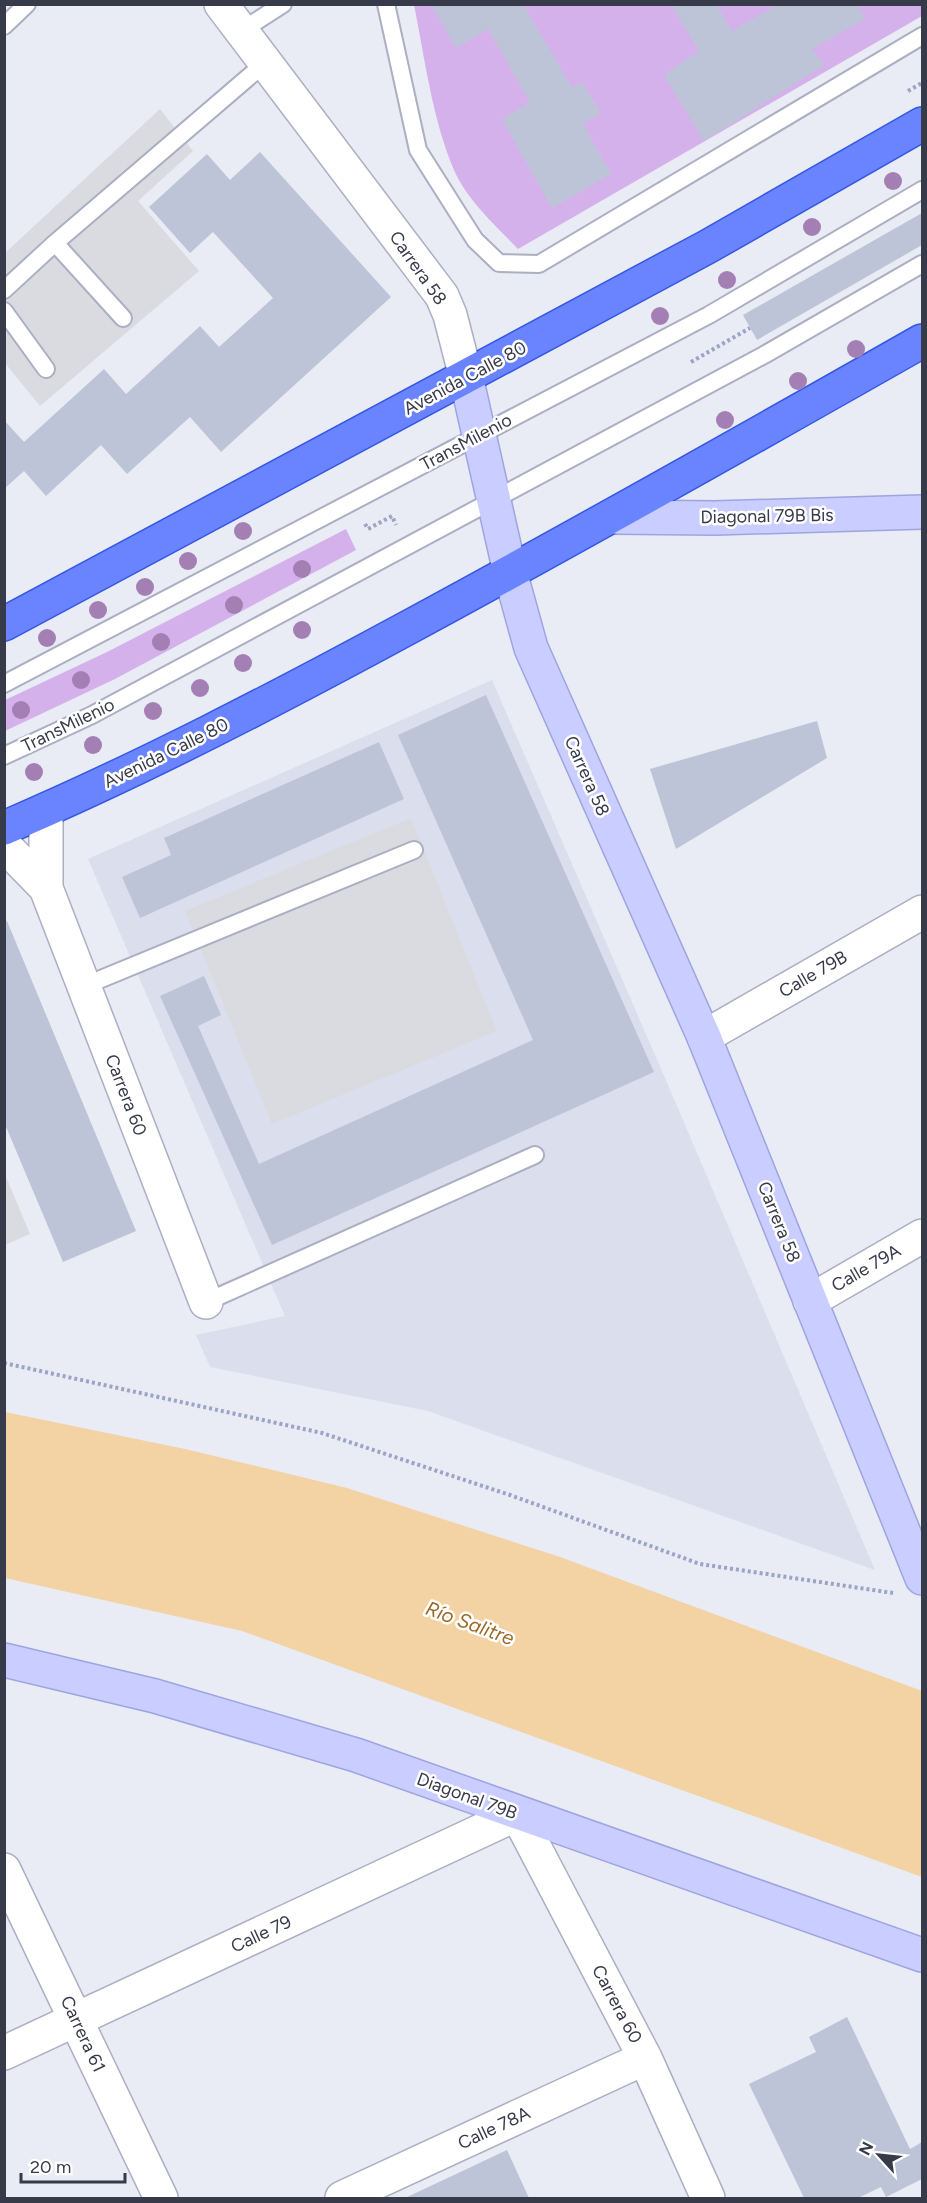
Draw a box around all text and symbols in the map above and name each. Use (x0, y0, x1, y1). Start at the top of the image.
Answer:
street label: Carrera 58 (385, 227, 451, 309)
street label: Avenida Calle 80 (400, 336, 530, 420)
street label: TransMilenio (416, 409, 516, 475)
street label: Diagonal 79B Bis (700, 504, 834, 528)
street label: TransMilenio (18, 693, 118, 757)
street label: Avenida Calle 80 (100, 713, 232, 793)
street label: Carrera 58 (560, 733, 614, 819)
street label: Calle 79B (775, 946, 851, 1002)
street label: Carrera 60 (100, 1051, 152, 1139)
street label: Carrera 58 (753, 1178, 805, 1266)
street label: Calle 79A (827, 1239, 905, 1297)
water label: Río Salitre (423, 1596, 518, 1650)
street label: Diagonal 79B (414, 1768, 520, 1824)
street label: Calle 79 (227, 1910, 295, 1958)
street label: Carrera 60 (587, 1961, 647, 2047)
street label: Carrera 61 (56, 1992, 110, 2076)
street label: Calle 78A (454, 2102, 534, 2154)
north arrow (849, 2125, 909, 2185)
text: N (855, 2139, 877, 2158)
scale bar (21, 2146, 124, 2184)
text: 20 m (30, 2156, 71, 2178)

